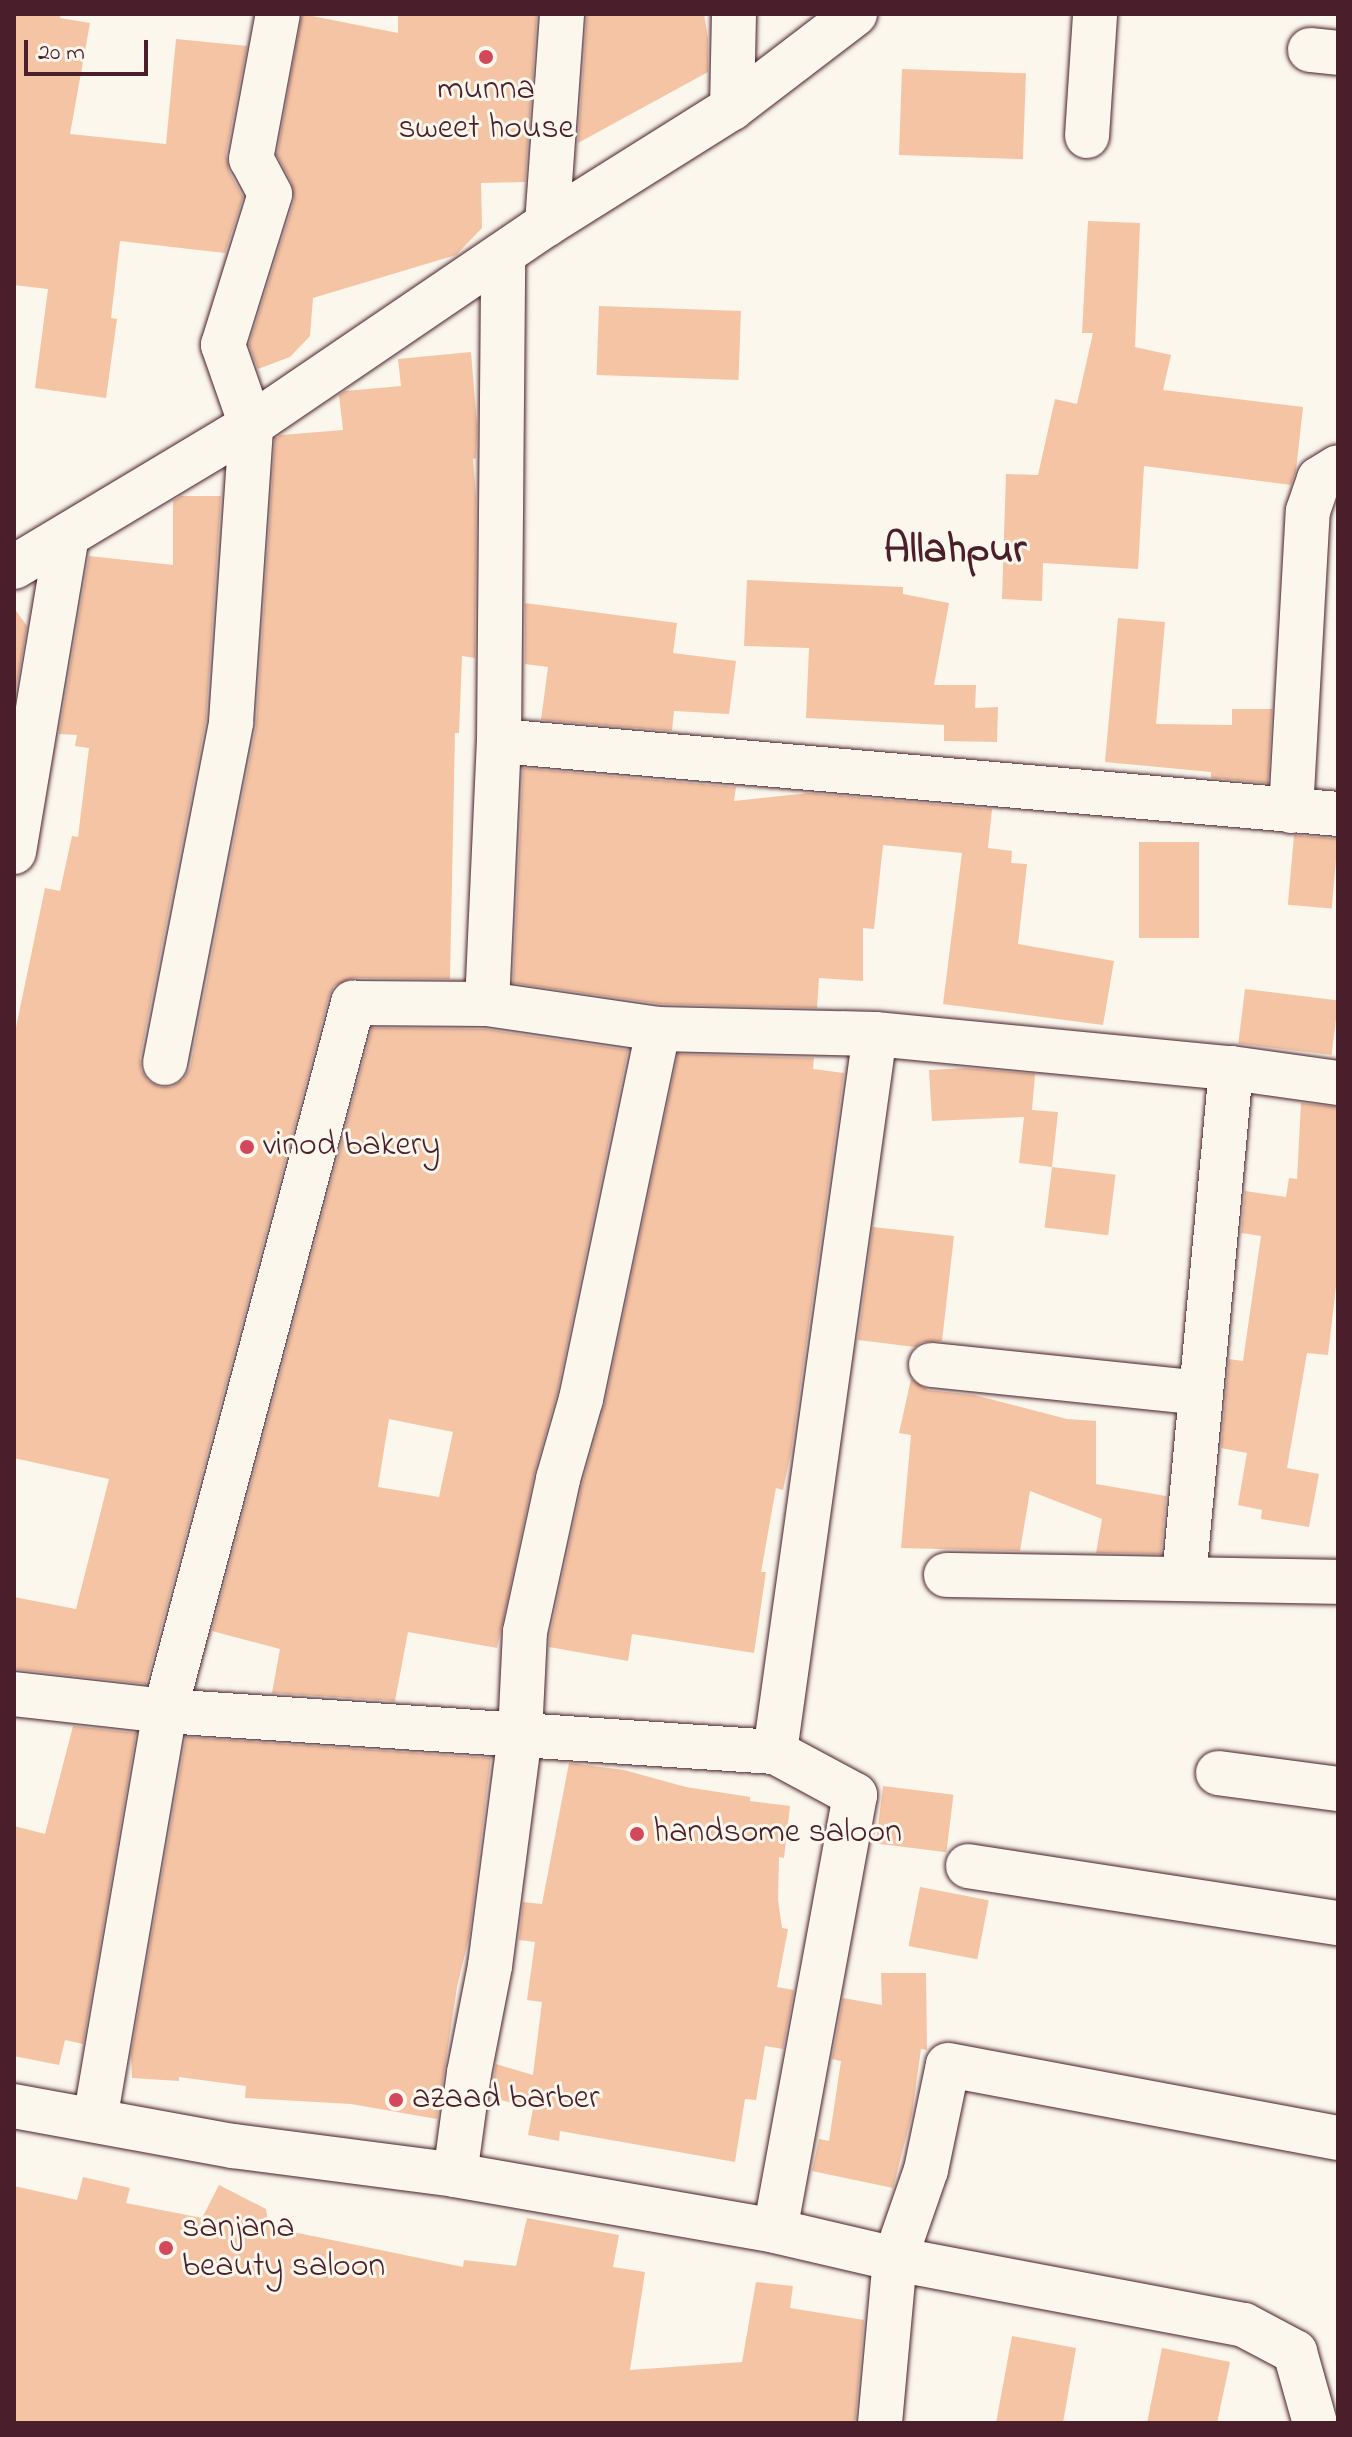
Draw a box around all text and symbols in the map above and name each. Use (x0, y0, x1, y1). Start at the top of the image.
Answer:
scale bar (28, 24, 152, 74)
text: 20 m (38, 36, 85, 71)
marker: munna sweet house (477, 48, 495, 66)
place label: munna sweet house (398, 70, 574, 150)
district label: Allahpur (884, 526, 1026, 576)
place label: vinod bakery (263, 1127, 440, 1167)
marker: vinod bakery (238, 1138, 256, 1156)
place label: handsome saloon (653, 1814, 902, 1854)
marker: handsome saloon (628, 1825, 646, 1843)
place label: azaad barber (412, 2080, 600, 2120)
marker: azaad barber (387, 2091, 405, 2109)
place label: sanjana beauty saloon (182, 2208, 385, 2288)
marker: sanjana beauty saloon (157, 2239, 175, 2257)

